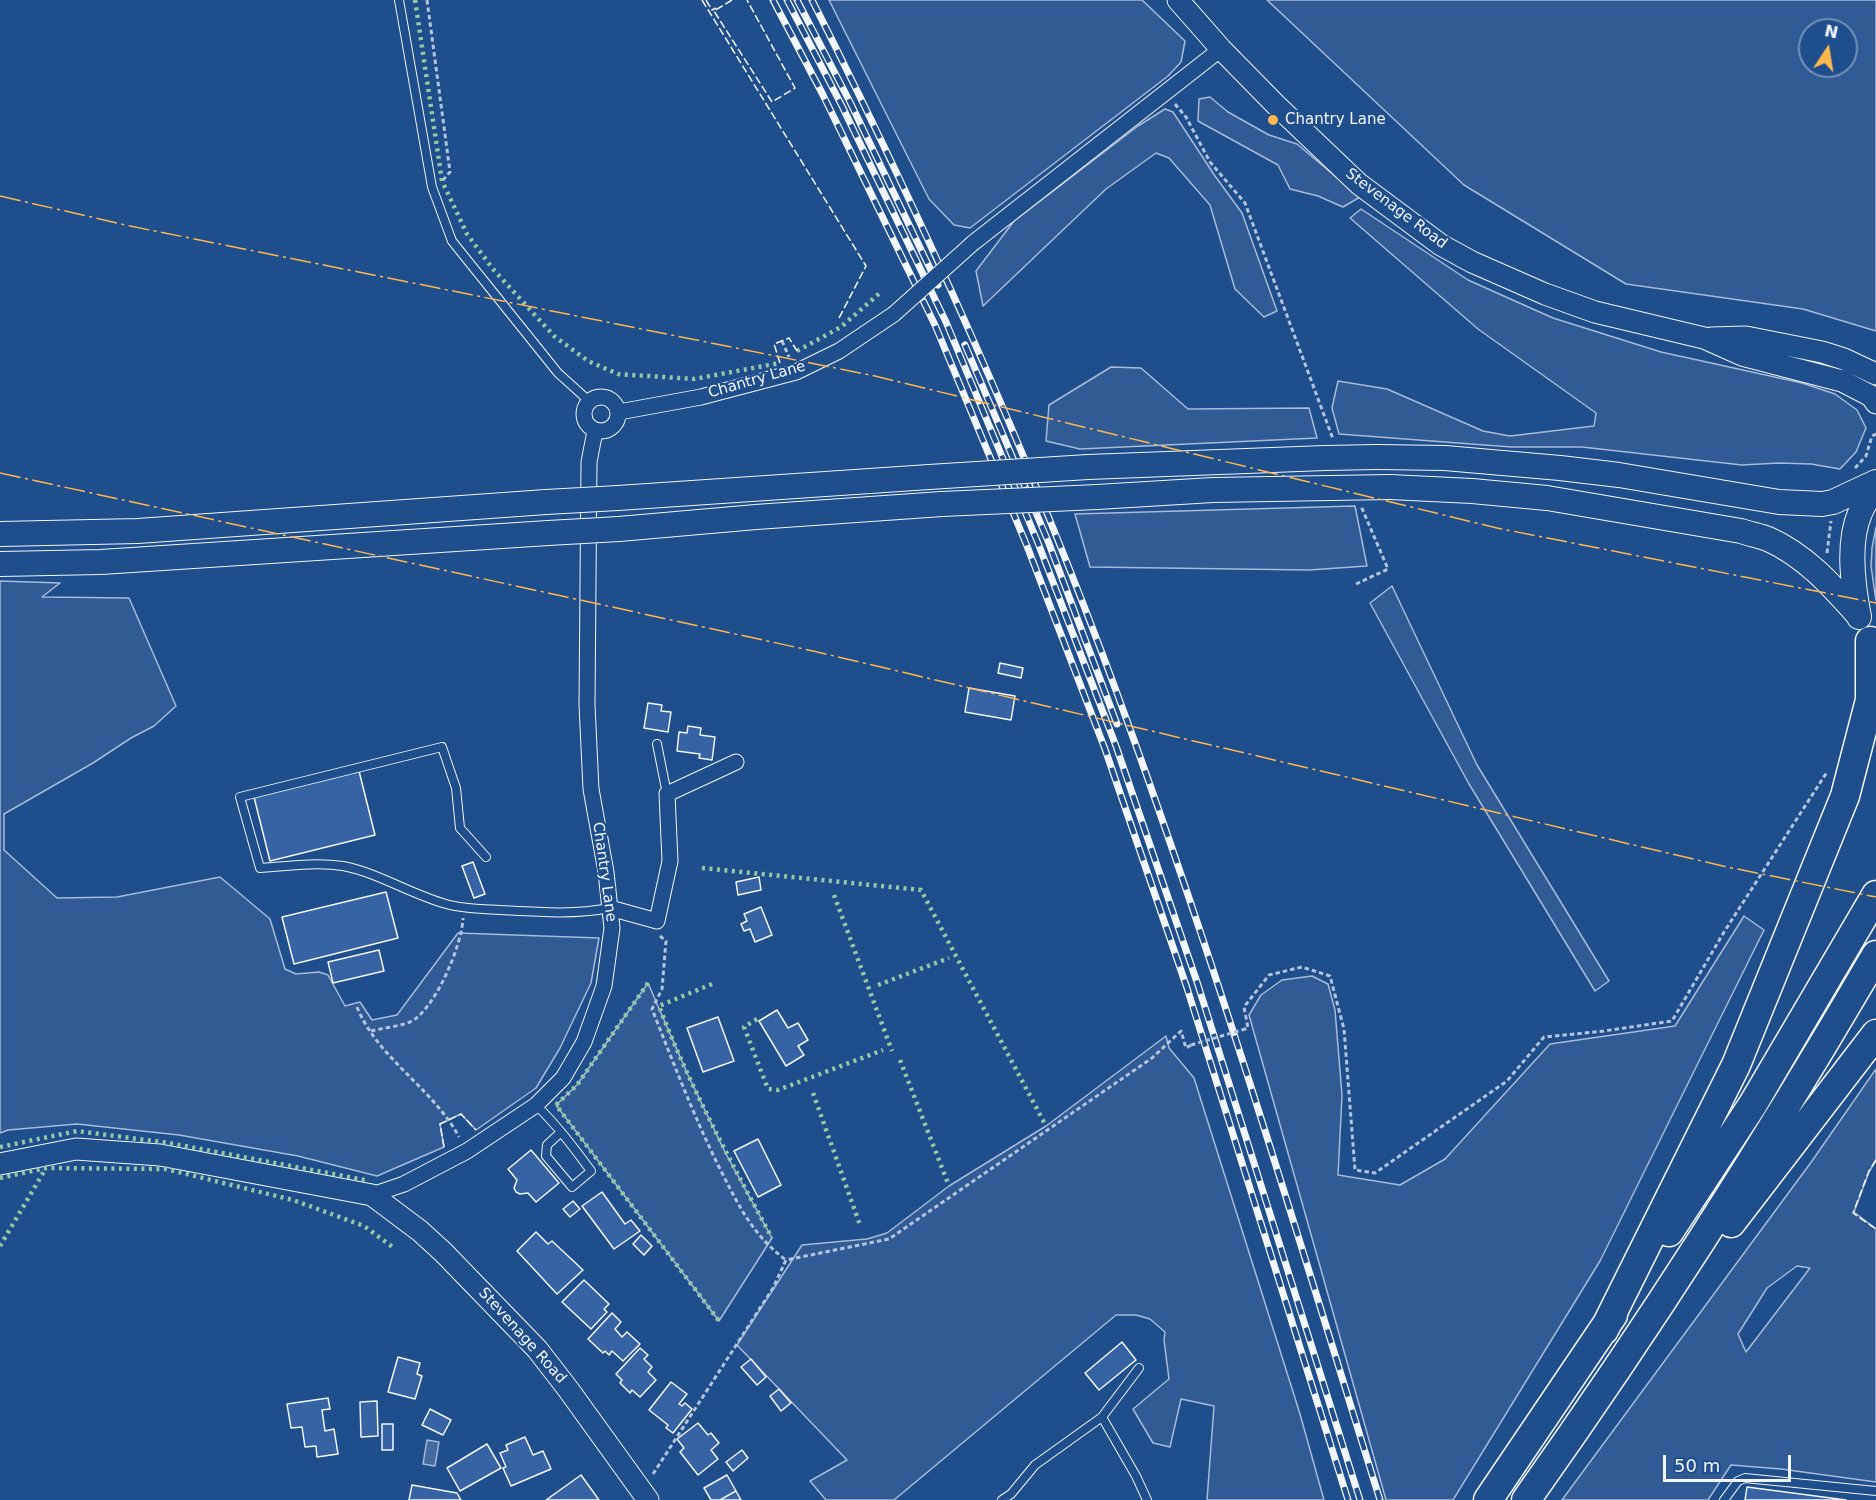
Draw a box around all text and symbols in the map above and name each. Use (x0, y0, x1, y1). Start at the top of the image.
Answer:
north arrow (1798, 18, 1858, 78)
text: N (1823, 21, 1840, 43)
place label: Chantry Lane (1285, 111, 1386, 129)
marker: Chantry Lane (1266, 113, 1280, 127)
street label: Stevenage Road (1342, 165, 1450, 253)
street label: Chantry Lane (706, 357, 808, 403)
street label: Chantry Lane (588, 821, 620, 923)
street label: Stevenage Road (474, 1284, 570, 1388)
scale bar (1666, 1443, 1794, 1481)
text: 50 m (1674, 1455, 1720, 1476)

